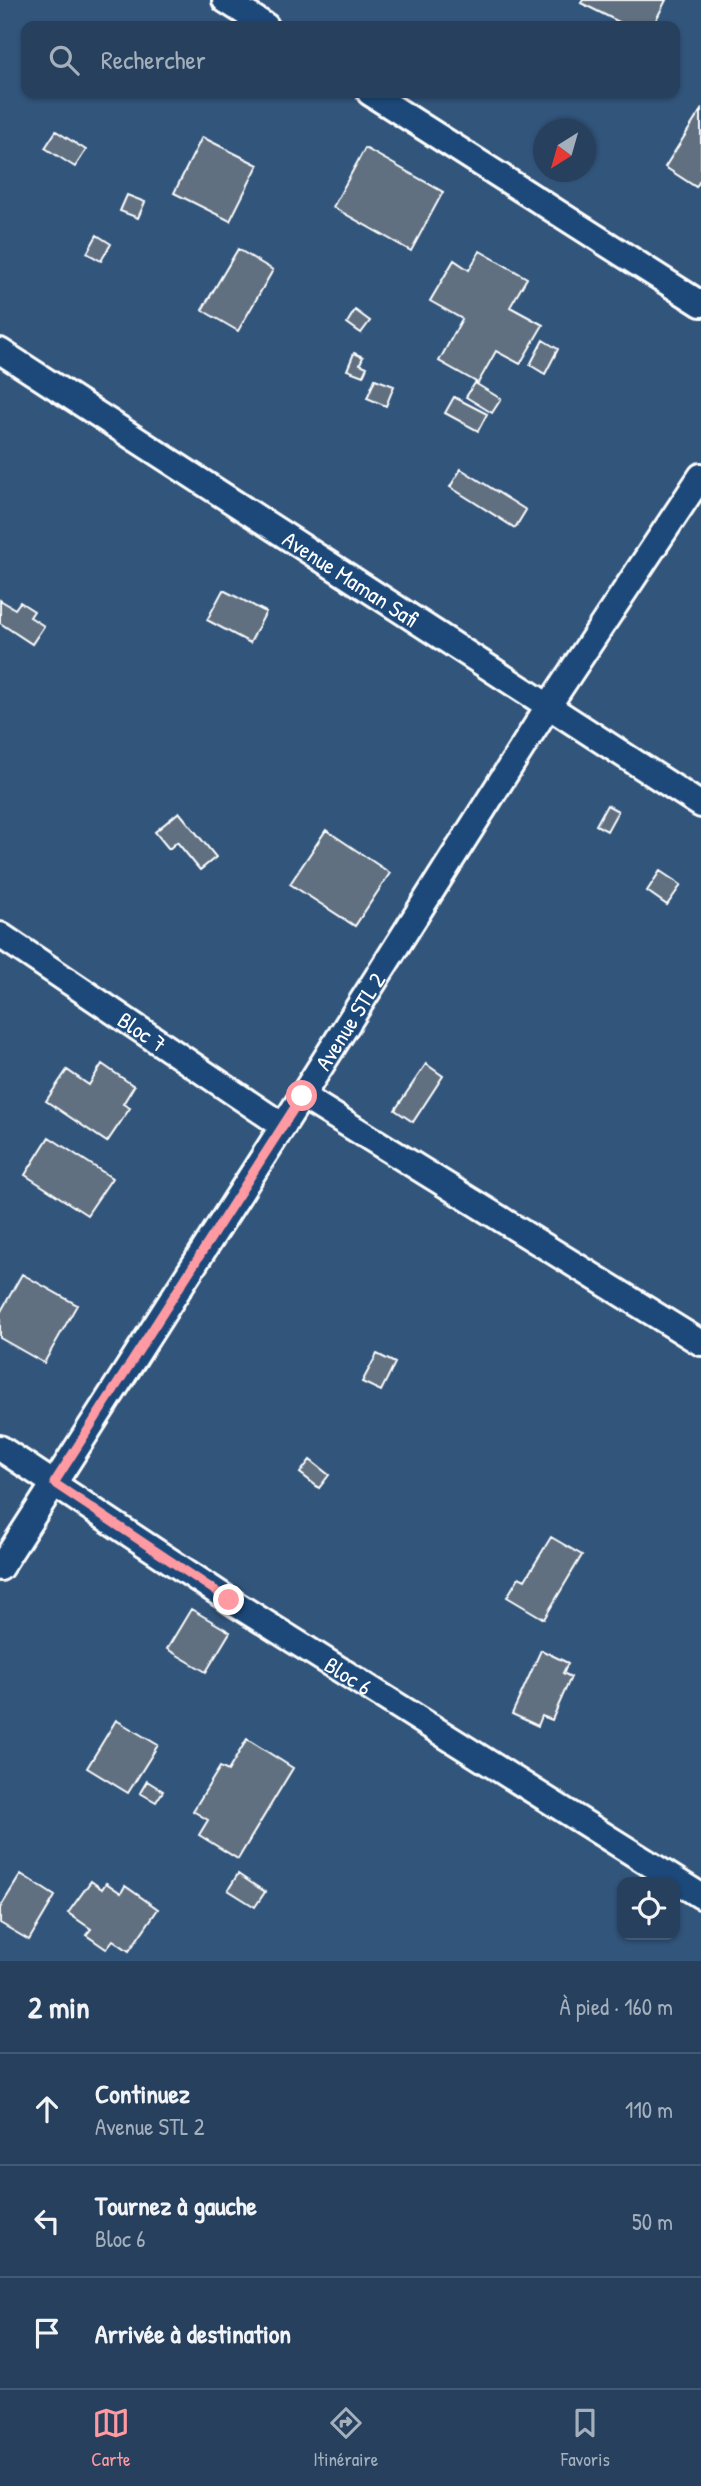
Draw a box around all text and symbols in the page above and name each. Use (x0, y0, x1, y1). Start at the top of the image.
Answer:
search box (21, 21, 680, 98)
icon: search (45, 41, 83, 79)
text: Rechercher (101, 42, 206, 77)
north arrow (533, 119, 596, 182)
street label: Avenue Maman Safi (277, 523, 425, 634)
street label: Avenue STL 2 (307, 966, 392, 1076)
street label: Bloc 7 (112, 1004, 173, 1059)
route start (286, 1080, 317, 1111)
route end (213, 1584, 244, 1615)
street label: Bloc 6 (319, 1648, 378, 1702)
map controls (617, 1877, 680, 1940)
button: locate (617, 1877, 680, 1940)
text: 2 min (28, 1987, 90, 2027)
text: À pied · 160 m (559, 1991, 673, 2022)
text: Continuez (95, 2076, 190, 2111)
icon: ahead (28, 2090, 66, 2128)
text: 110 m (625, 2094, 673, 2125)
text: Avenue STL 2 (95, 2111, 205, 2142)
text: Tournez à gauche (95, 2188, 257, 2223)
icon: left (28, 2202, 66, 2240)
text: 50 m (632, 2206, 673, 2237)
text: Bloc 6 (95, 2223, 145, 2254)
icon: arrive (28, 2314, 66, 2352)
text: Arrivée à destination (95, 2316, 291, 2351)
tab: Carte (91, 2404, 131, 2472)
tab: Itinéraire (313, 2404, 378, 2472)
tab: Favoris (561, 2404, 610, 2472)

